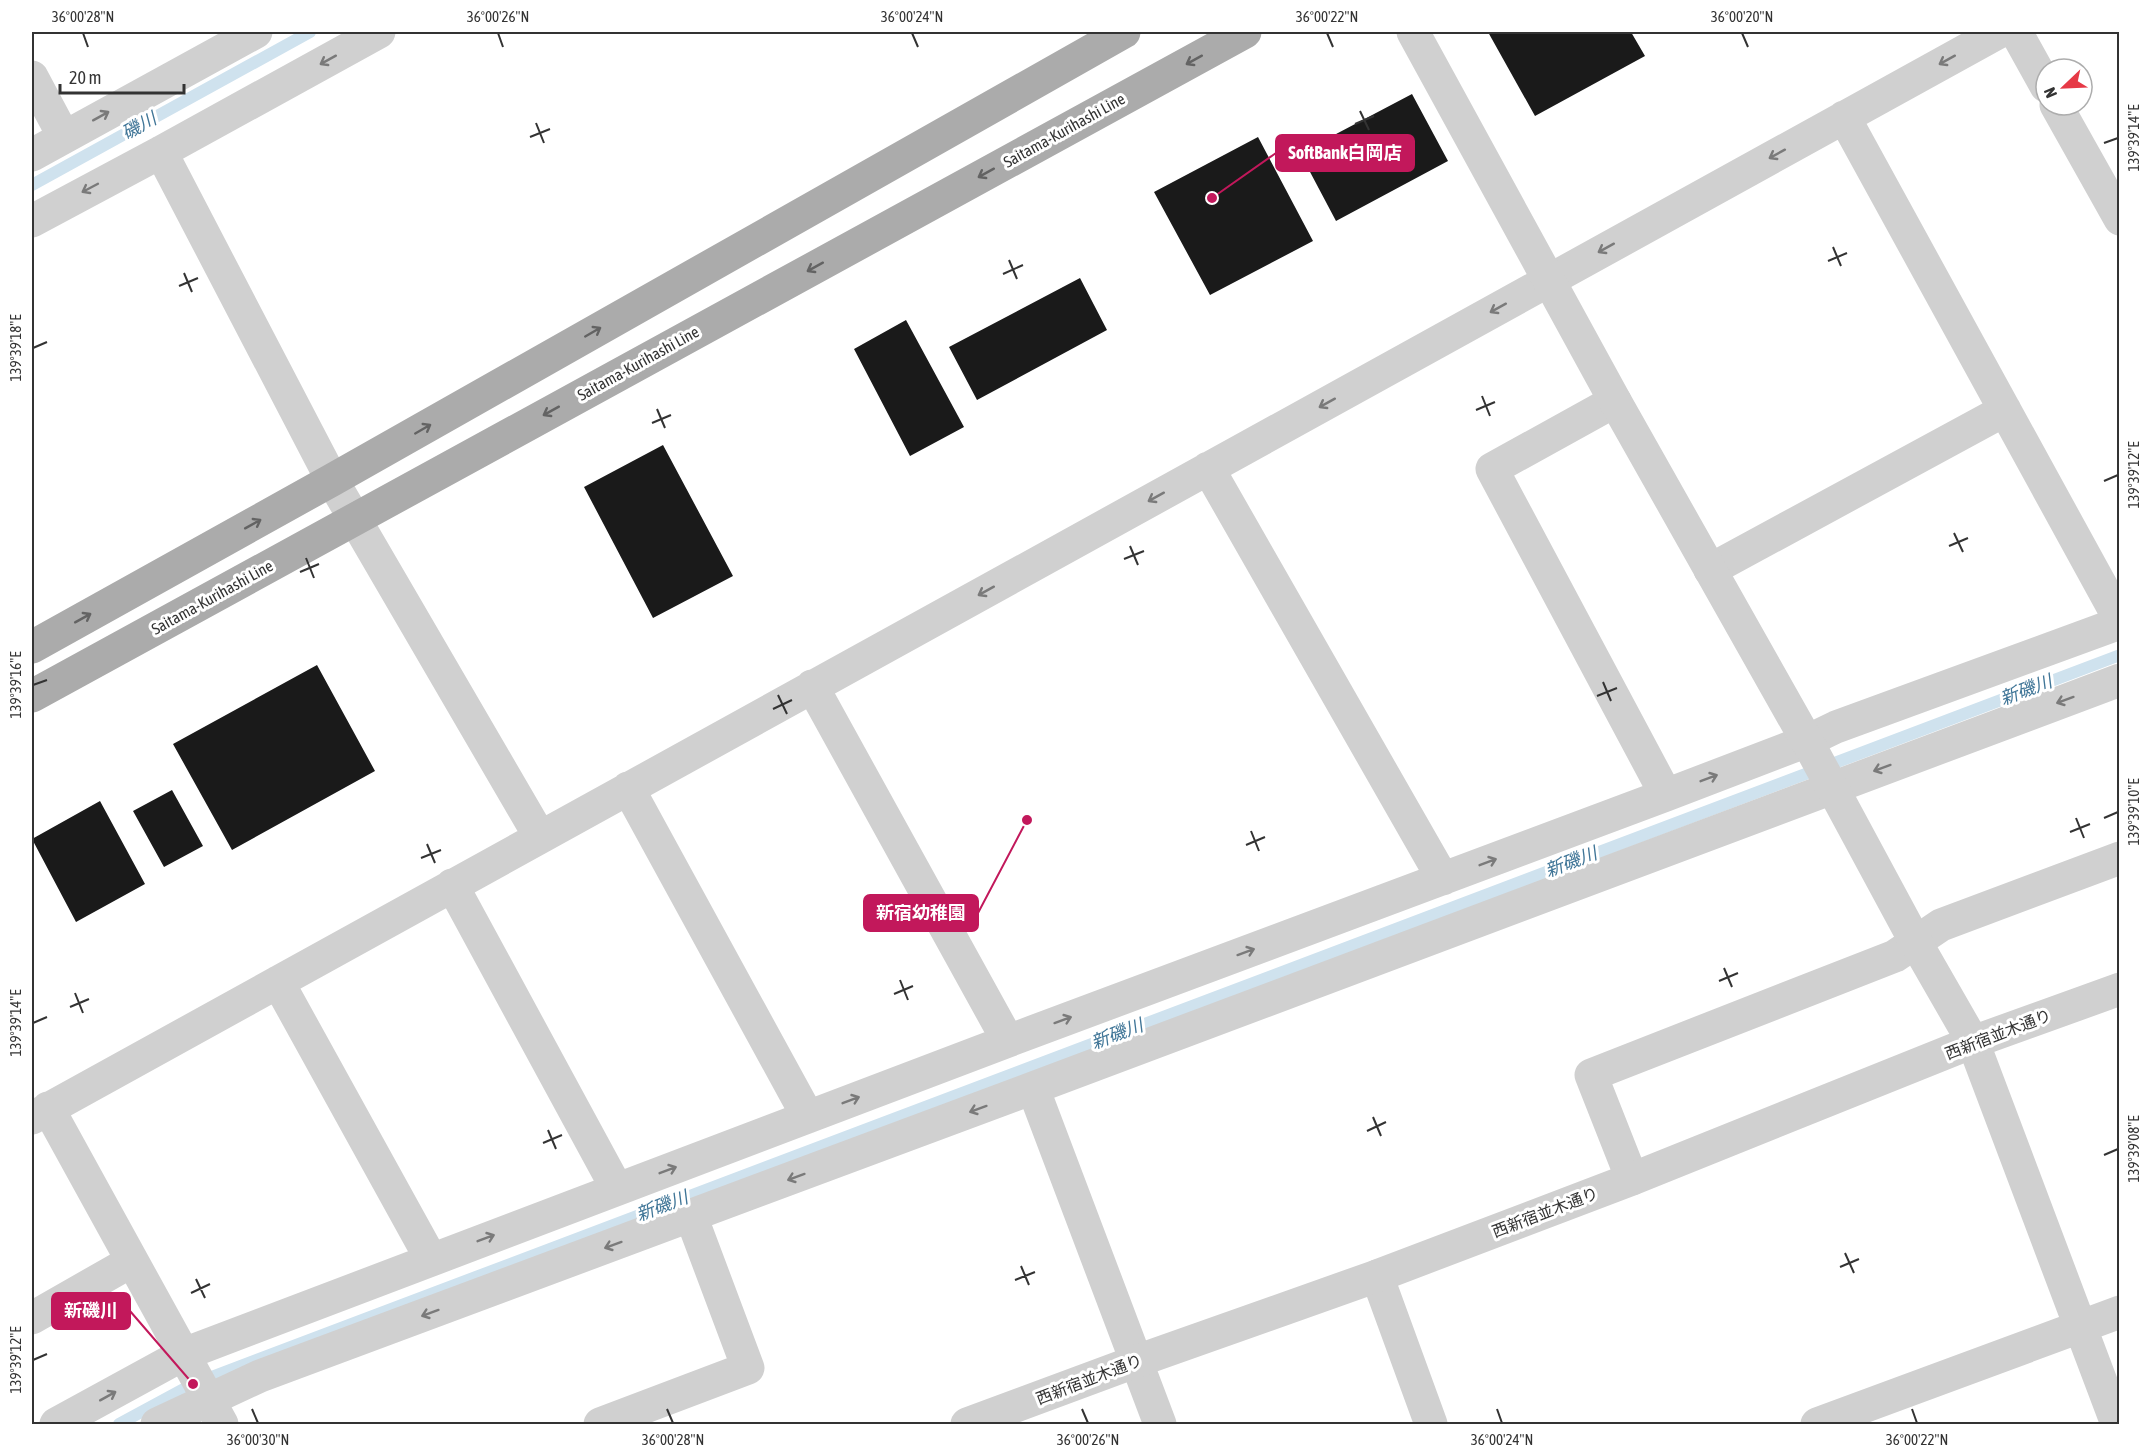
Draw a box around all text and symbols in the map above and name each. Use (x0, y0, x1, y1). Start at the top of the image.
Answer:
text: 36°00'28"N (52, 8, 114, 25)
text: 36°00'26"N (467, 8, 529, 25)
text: 36°00'24"N (881, 8, 943, 25)
text: 36°00'22"N (1296, 8, 1358, 25)
text: 36°00'20"N (1711, 8, 1773, 25)
one-way arrow (320, 54, 337, 66)
one-way arrow (1185, 55, 1203, 66)
one-way arrow (1939, 55, 1957, 66)
scale bar (60, 57, 184, 95)
north arrow (2034, 57, 2094, 117)
text: 20 m (69, 67, 101, 88)
text: N (2040, 85, 2060, 101)
street label: Saitama-Kurihashi Line (1000, 89, 1128, 171)
text: 139°39'14"E (2125, 104, 2142, 172)
water label: 磯川 (118, 107, 161, 143)
one-way arrow (92, 110, 109, 122)
callout: SoftBank白岡店 (1276, 135, 1414, 171)
text: SoftBank白岡店 (1288, 142, 1402, 163)
one-way arrow (1768, 149, 1786, 160)
one-way arrow (977, 168, 995, 179)
one-way arrow (82, 183, 100, 194)
one-way arrow (1598, 242, 1615, 254)
one-way arrow (806, 262, 824, 273)
one-way arrow (1489, 303, 1507, 314)
text: 139°39'18"E (7, 314, 24, 382)
street label: Saitama-Kurihashi Line (574, 322, 702, 404)
one-way arrow (584, 326, 601, 338)
one-way arrow (1319, 397, 1336, 409)
one-way arrow (543, 406, 561, 417)
one-way arrow (415, 422, 432, 434)
text: 139°39'12"E (2125, 441, 2142, 509)
one-way arrow (1148, 492, 1166, 503)
one-way arrow (244, 518, 262, 529)
street label: Saitama-Kurihashi Line (148, 556, 276, 638)
one-way arrow (977, 586, 995, 597)
one-way arrow (74, 612, 91, 624)
text: 139°39'16"E (7, 651, 24, 719)
water label: 新磯川 (1997, 669, 2057, 709)
one-way arrow (2056, 695, 2075, 706)
one-way arrow (1873, 764, 1892, 775)
one-way arrow (1699, 772, 1718, 783)
text: 139°39'10"E (2125, 778, 2142, 846)
water label: 新磯川 (1542, 841, 1602, 881)
one-way arrow (1478, 856, 1497, 867)
callout: 新宿幼稚園 (864, 895, 978, 931)
text: 新宿幼稚園 (876, 902, 966, 923)
one-way arrow (1236, 946, 1255, 957)
text: 139°39'14"E (7, 989, 24, 1057)
street label: 西新宿並木通り (1942, 1006, 2054, 1062)
water label: 新磯川 (1088, 1013, 1148, 1053)
one-way arrow (1053, 1014, 1072, 1025)
one-way arrow (841, 1094, 859, 1105)
one-way arrow (969, 1104, 988, 1115)
text: 139°39'08"E (2125, 1115, 2142, 1183)
one-way arrow (658, 1163, 677, 1174)
one-way arrow (787, 1172, 805, 1183)
street label: 西新宿並木通り (1489, 1184, 1601, 1240)
water label: 新磯川 (633, 1185, 693, 1225)
one-way arrow (476, 1232, 495, 1243)
one-way arrow (604, 1240, 623, 1251)
callout: 新磯川 (52, 1293, 130, 1329)
text: 新磯川 (64, 1300, 118, 1321)
one-way arrow (421, 1308, 440, 1319)
text: 139°39'12"E (7, 1326, 24, 1394)
street label: 西新宿並木通り (1033, 1351, 1145, 1407)
one-way arrow (98, 1390, 116, 1401)
text: 36°00'30"N (227, 1431, 289, 1448)
text: 36°00'28"N (642, 1431, 704, 1448)
text: 36°00'26"N (1057, 1431, 1119, 1448)
text: 36°00'24"N (1471, 1431, 1533, 1448)
text: 36°00'22"N (1886, 1431, 1948, 1448)

